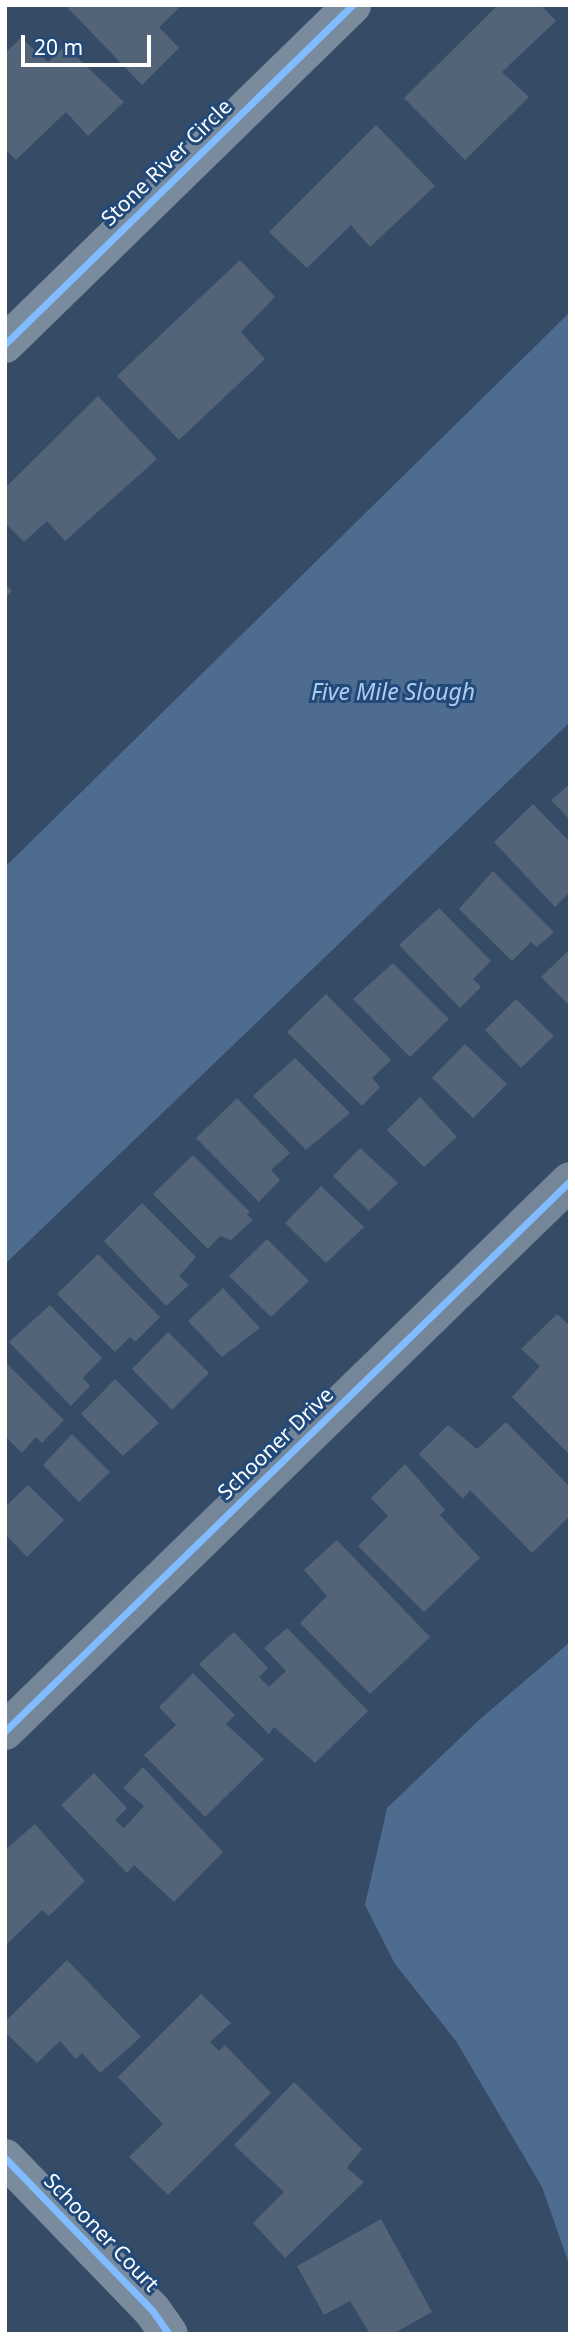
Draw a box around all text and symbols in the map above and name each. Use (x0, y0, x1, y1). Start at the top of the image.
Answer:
scale bar (24, 21, 154, 65)
text: 20 m (34, 33, 83, 61)
street label: Stone River Circle (96, 93, 236, 231)
water label: Five Mile Slough (311, 677, 475, 705)
street label: Schooner Drive (212, 1382, 338, 1504)
street label: Schooner Court (39, 2168, 165, 2296)

